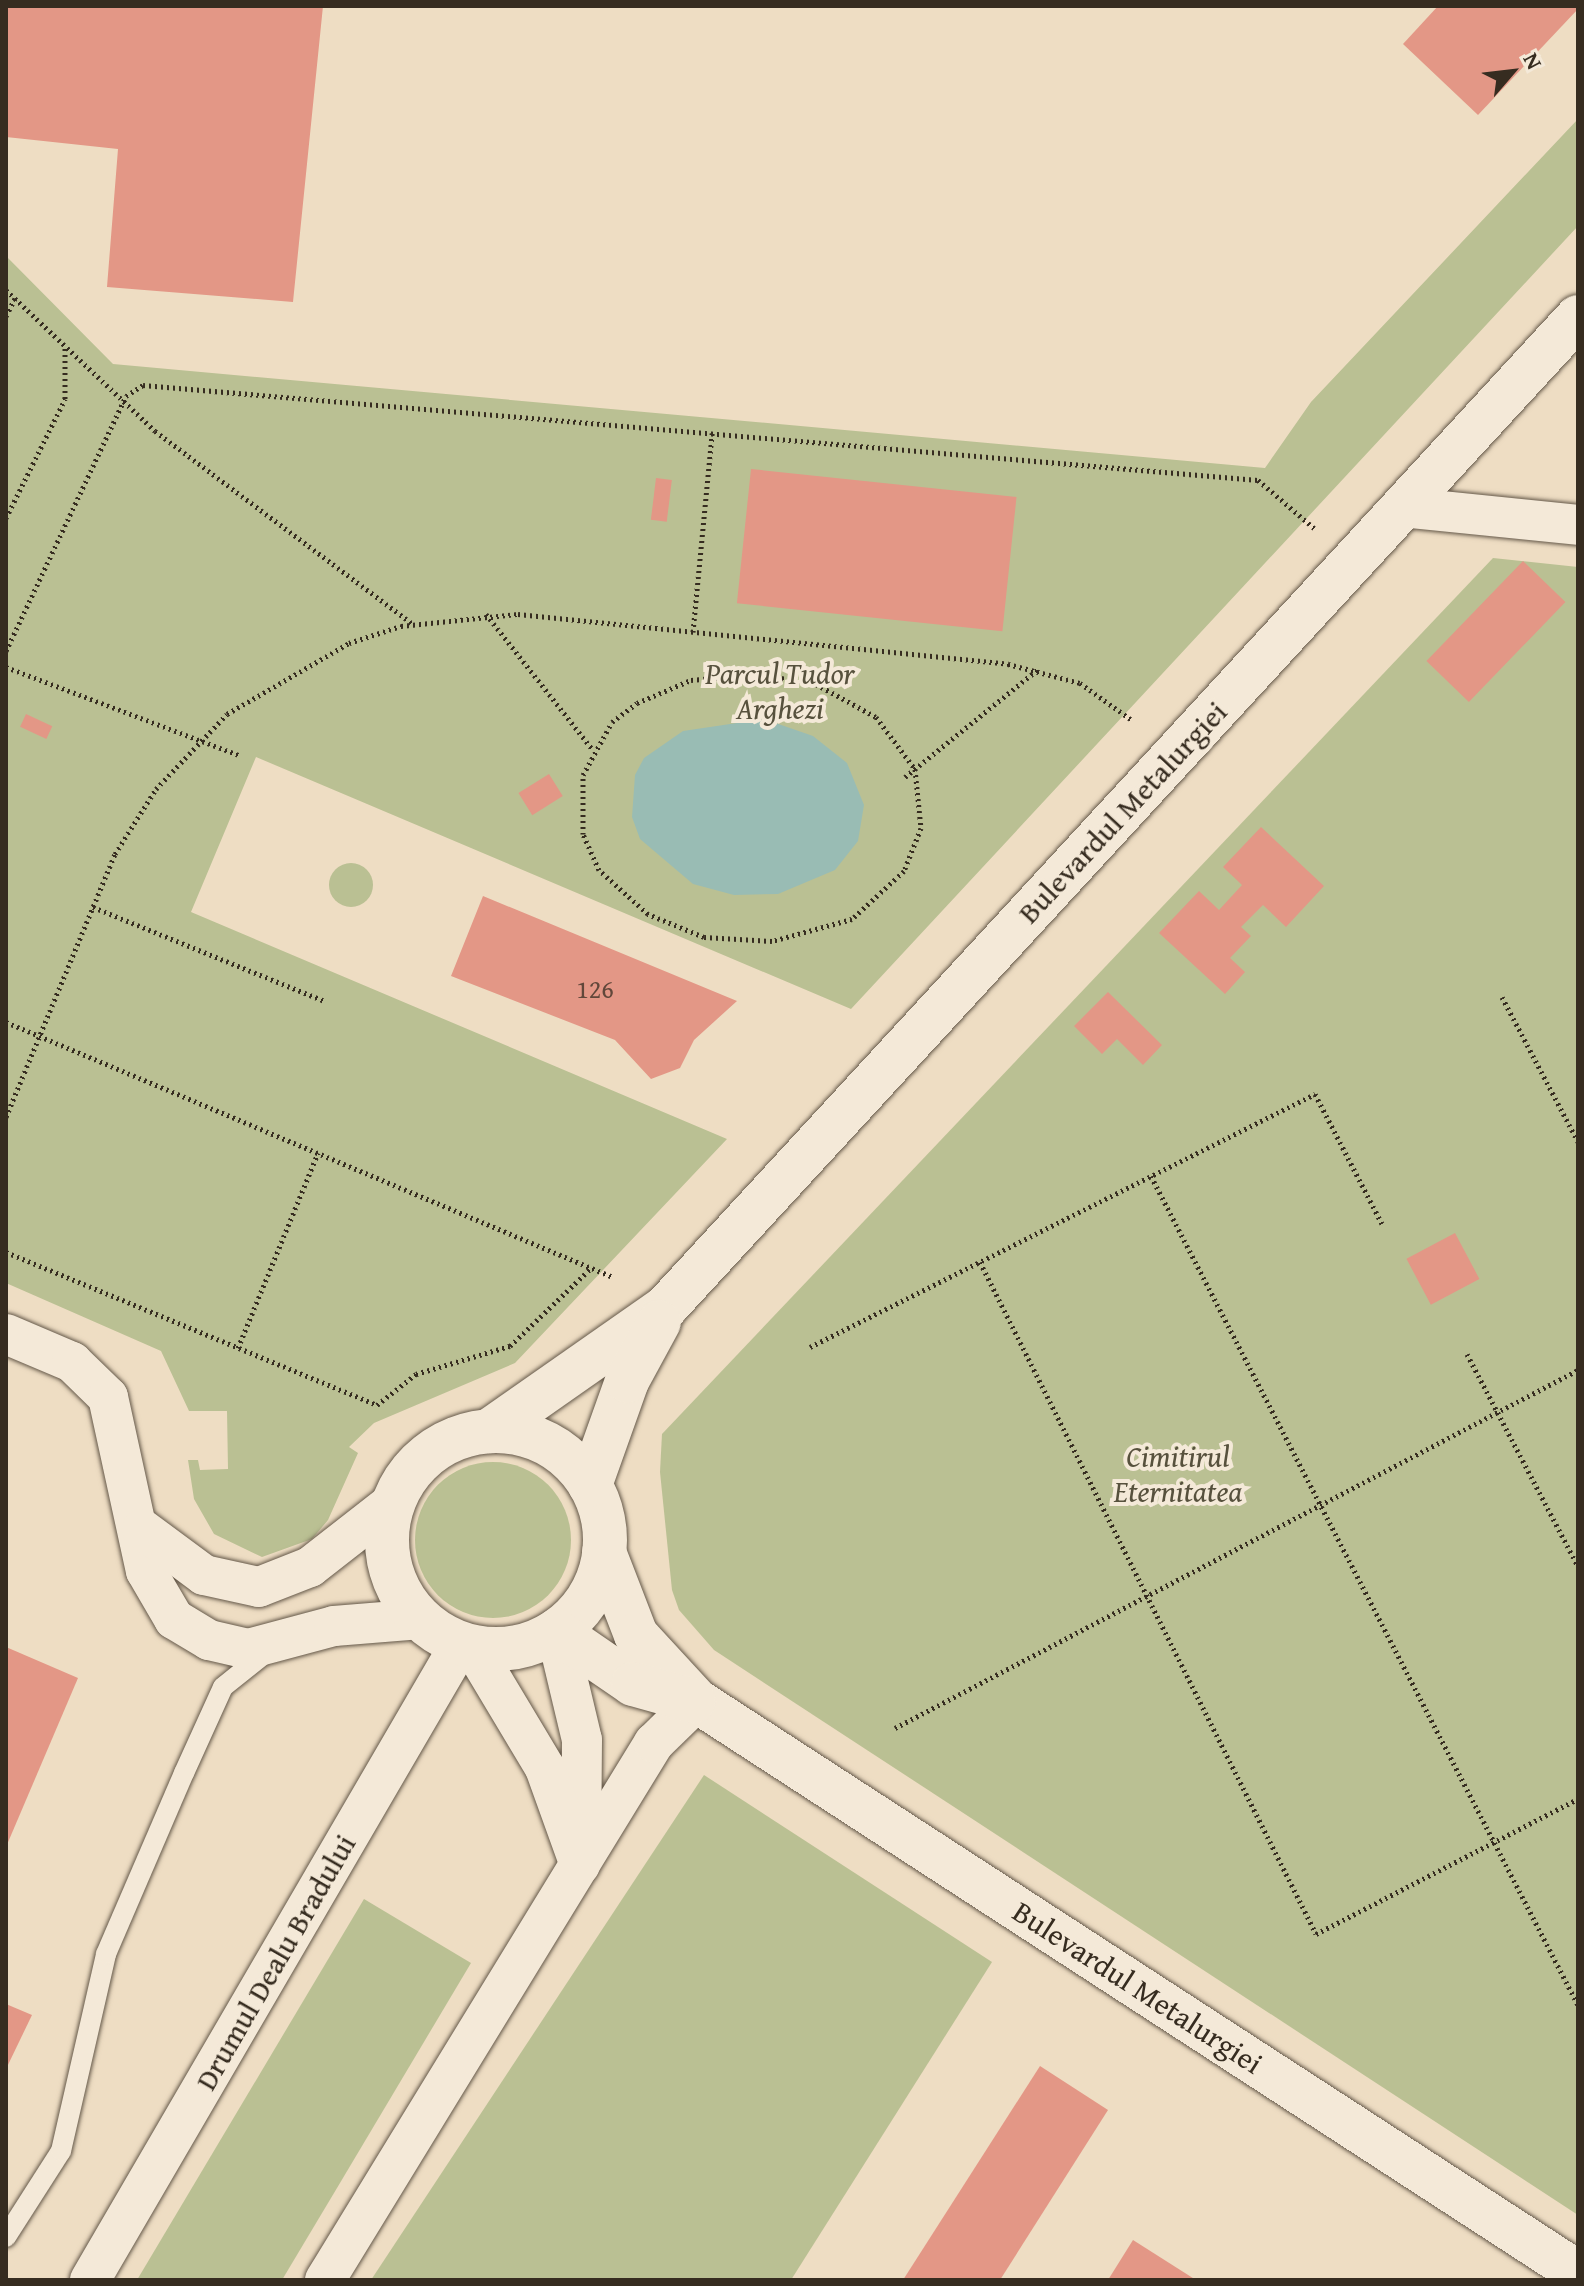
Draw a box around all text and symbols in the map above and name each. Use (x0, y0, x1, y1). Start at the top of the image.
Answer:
north arrow (1472, 32, 1552, 112)
text: N (1516, 47, 1551, 75)
park label: Parcul Tudor Arghezi (705, 655, 855, 726)
street label: Bulevardul Metalurgiei (1010, 694, 1234, 930)
house number: 126 (576, 973, 614, 1005)
park label: Cimitirul Eternitatea (1114, 1438, 1242, 1508)
street label: Drumul Dealu Bradului (187, 1828, 363, 2096)
street label: Bulevardul Metalurgiei (1007, 1893, 1269, 2081)

